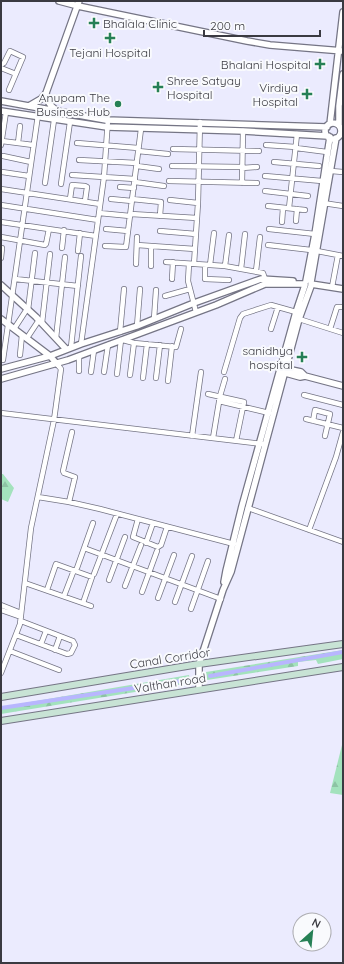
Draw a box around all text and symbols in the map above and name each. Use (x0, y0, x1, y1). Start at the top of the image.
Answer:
scale bar (204, 12, 320, 38)
place label: Bhalala Clinic (103, 16, 177, 31)
marker: Bhalala Clinic (88, 17, 100, 29)
text: 200 m (210, 18, 245, 33)
marker: Tejani Hospital (104, 32, 116, 44)
place label: Tejani Hospital (69, 45, 151, 60)
place label: Bhalani Hospital (221, 57, 311, 72)
marker: Bhalani Hospital (314, 58, 326, 70)
place label: Shree Satyay Hospital (167, 73, 241, 102)
place label: Virdiya Hospital (253, 80, 298, 109)
marker: Shree Satyay Hospital (152, 81, 164, 93)
marker: Virdiya Hospital (301, 88, 313, 100)
place label: Anupam The Business Hub (36, 90, 110, 119)
marker: Anupam The Business Hub (113, 99, 123, 109)
place label: sanidhya hospital (242, 343, 293, 372)
marker: sanidhya hospital (296, 351, 308, 363)
street label: Canal Corridor (129, 644, 212, 672)
street label: Valthan road (133, 670, 207, 696)
north arrow (292, 912, 332, 952)
text: N (310, 915, 323, 931)

